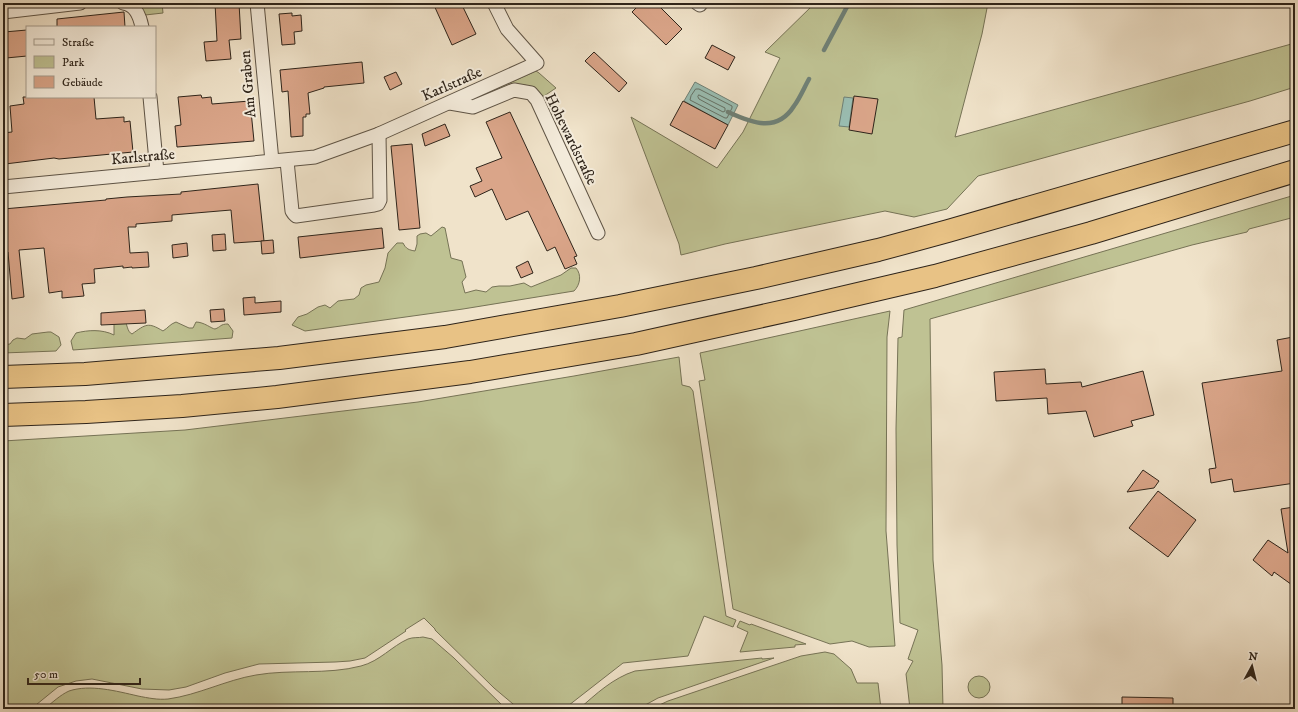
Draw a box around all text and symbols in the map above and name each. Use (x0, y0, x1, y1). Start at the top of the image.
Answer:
legend (26, 26, 156, 98)
text: Straße (62, 35, 94, 50)
street label: Am Graben (236, 49, 260, 118)
text: Park (62, 55, 84, 70)
street label: Karlstraße (419, 62, 485, 106)
text: Gebäude (62, 75, 103, 90)
street label: Hohewardstraße (541, 90, 601, 188)
street label: Karlstraße (110, 145, 176, 169)
north arrow (1232, 646, 1272, 686)
text: N (1248, 650, 1258, 665)
scale bar (28, 660, 140, 686)
text: 50 m (34, 667, 58, 682)

